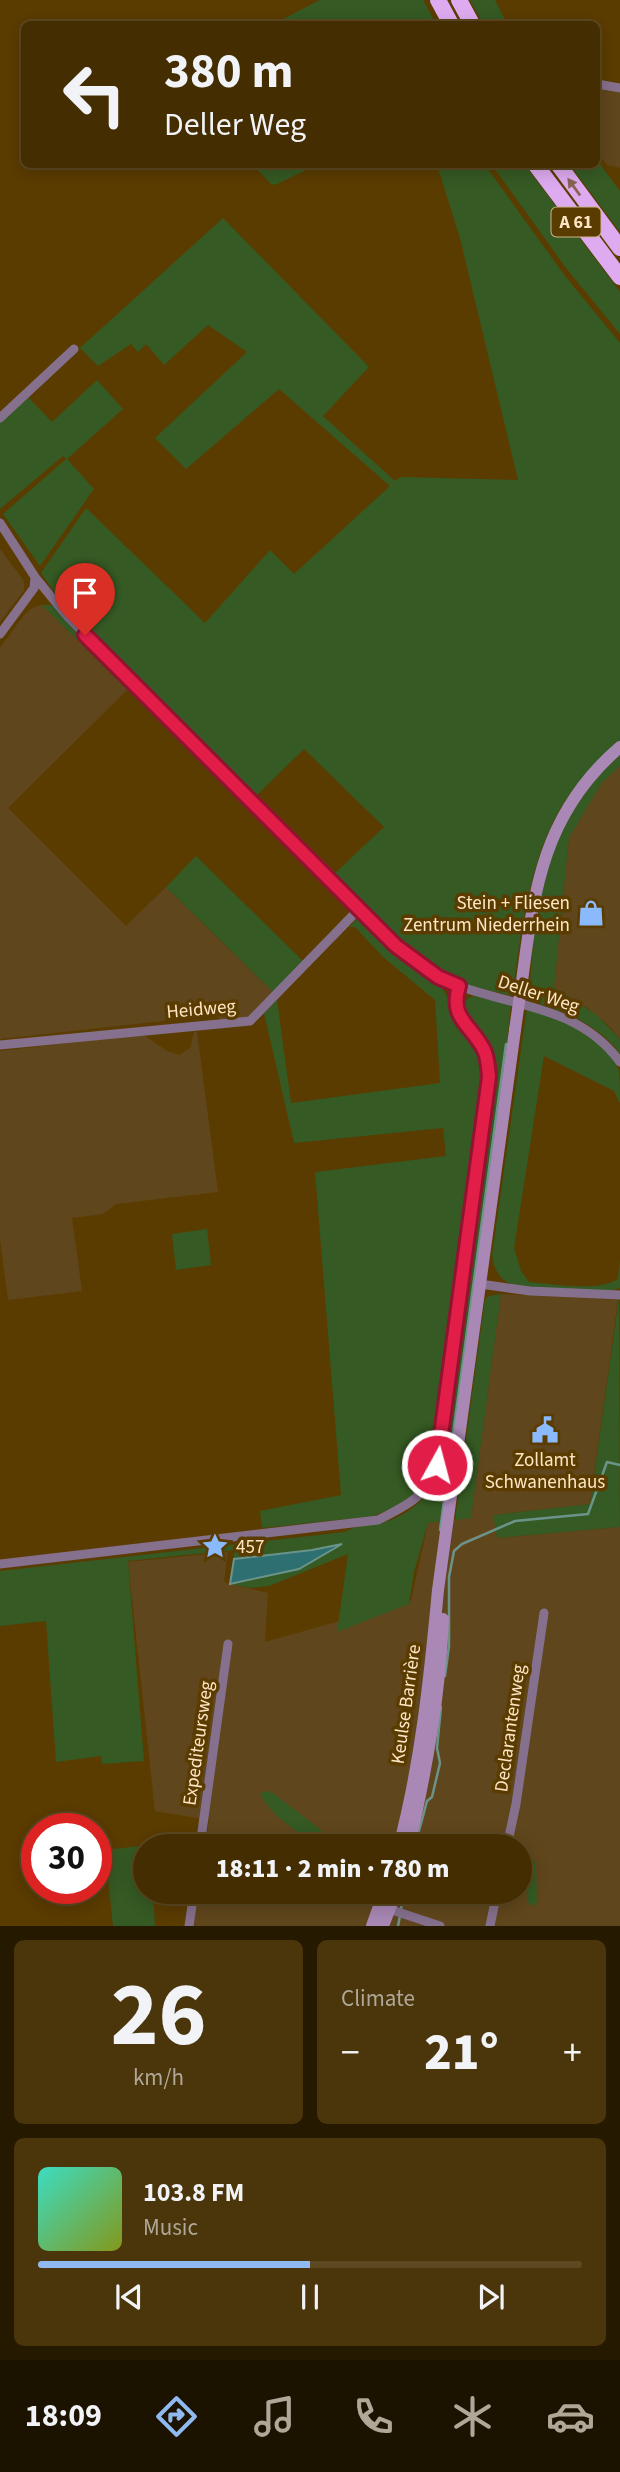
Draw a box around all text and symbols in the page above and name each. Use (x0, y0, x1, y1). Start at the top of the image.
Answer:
text: 380 m (164, 37, 293, 107)
icon: left (49, 49, 140, 140)
text: Deller Weg (164, 102, 306, 148)
one-way arrow (567, 178, 581, 196)
road number: A 61 (552, 208, 600, 236)
pin (55, 563, 115, 635)
icon: arrive (66, 574, 104, 612)
place label: Stein + Fliesen Zentrum Niederrhein (403, 890, 570, 939)
shop icon: Stein + Fliesen Zentrum Niederrhein (576, 898, 606, 928)
street label: Deller Weg (494, 969, 583, 1020)
street label: Heidweg (165, 993, 237, 1026)
public building icon: Zollamt Schwanenhaus (530, 1415, 560, 1445)
position arrow (400, 1428, 474, 1502)
place label: Zollamt Schwanenhaus (485, 1447, 605, 1496)
place icon: 457 (200, 1531, 230, 1561)
place label: 457 (236, 1534, 264, 1561)
street label: Keulse Barrière (385, 1643, 428, 1766)
street label: Declarantenweg (488, 1662, 533, 1794)
street label: Expediteursweg (176, 1679, 221, 1807)
speed limit sign: 30 (21, 1813, 112, 1904)
text: 18:11 · 2 min · 780 m (216, 1850, 449, 1887)
text: 26 (110, 1951, 207, 2080)
text: Climate (341, 1982, 415, 2015)
text: 21° (424, 2016, 499, 2090)
text: − (341, 2026, 360, 2080)
text: + (563, 2026, 582, 2080)
text: km/h (133, 2061, 184, 2094)
text: 103.8 FM (143, 2174, 244, 2211)
text: Music (143, 2211, 198, 2244)
icon: previous (110, 2278, 148, 2316)
icon: pause (291, 2278, 329, 2316)
icon: next (472, 2278, 510, 2316)
icon: directions (152, 2392, 201, 2441)
icon: music (250, 2392, 299, 2441)
icon: phone (349, 2392, 398, 2441)
icon: climate (448, 2392, 497, 2441)
icon: car (546, 2392, 595, 2441)
text: 18:09 (25, 2393, 102, 2439)

